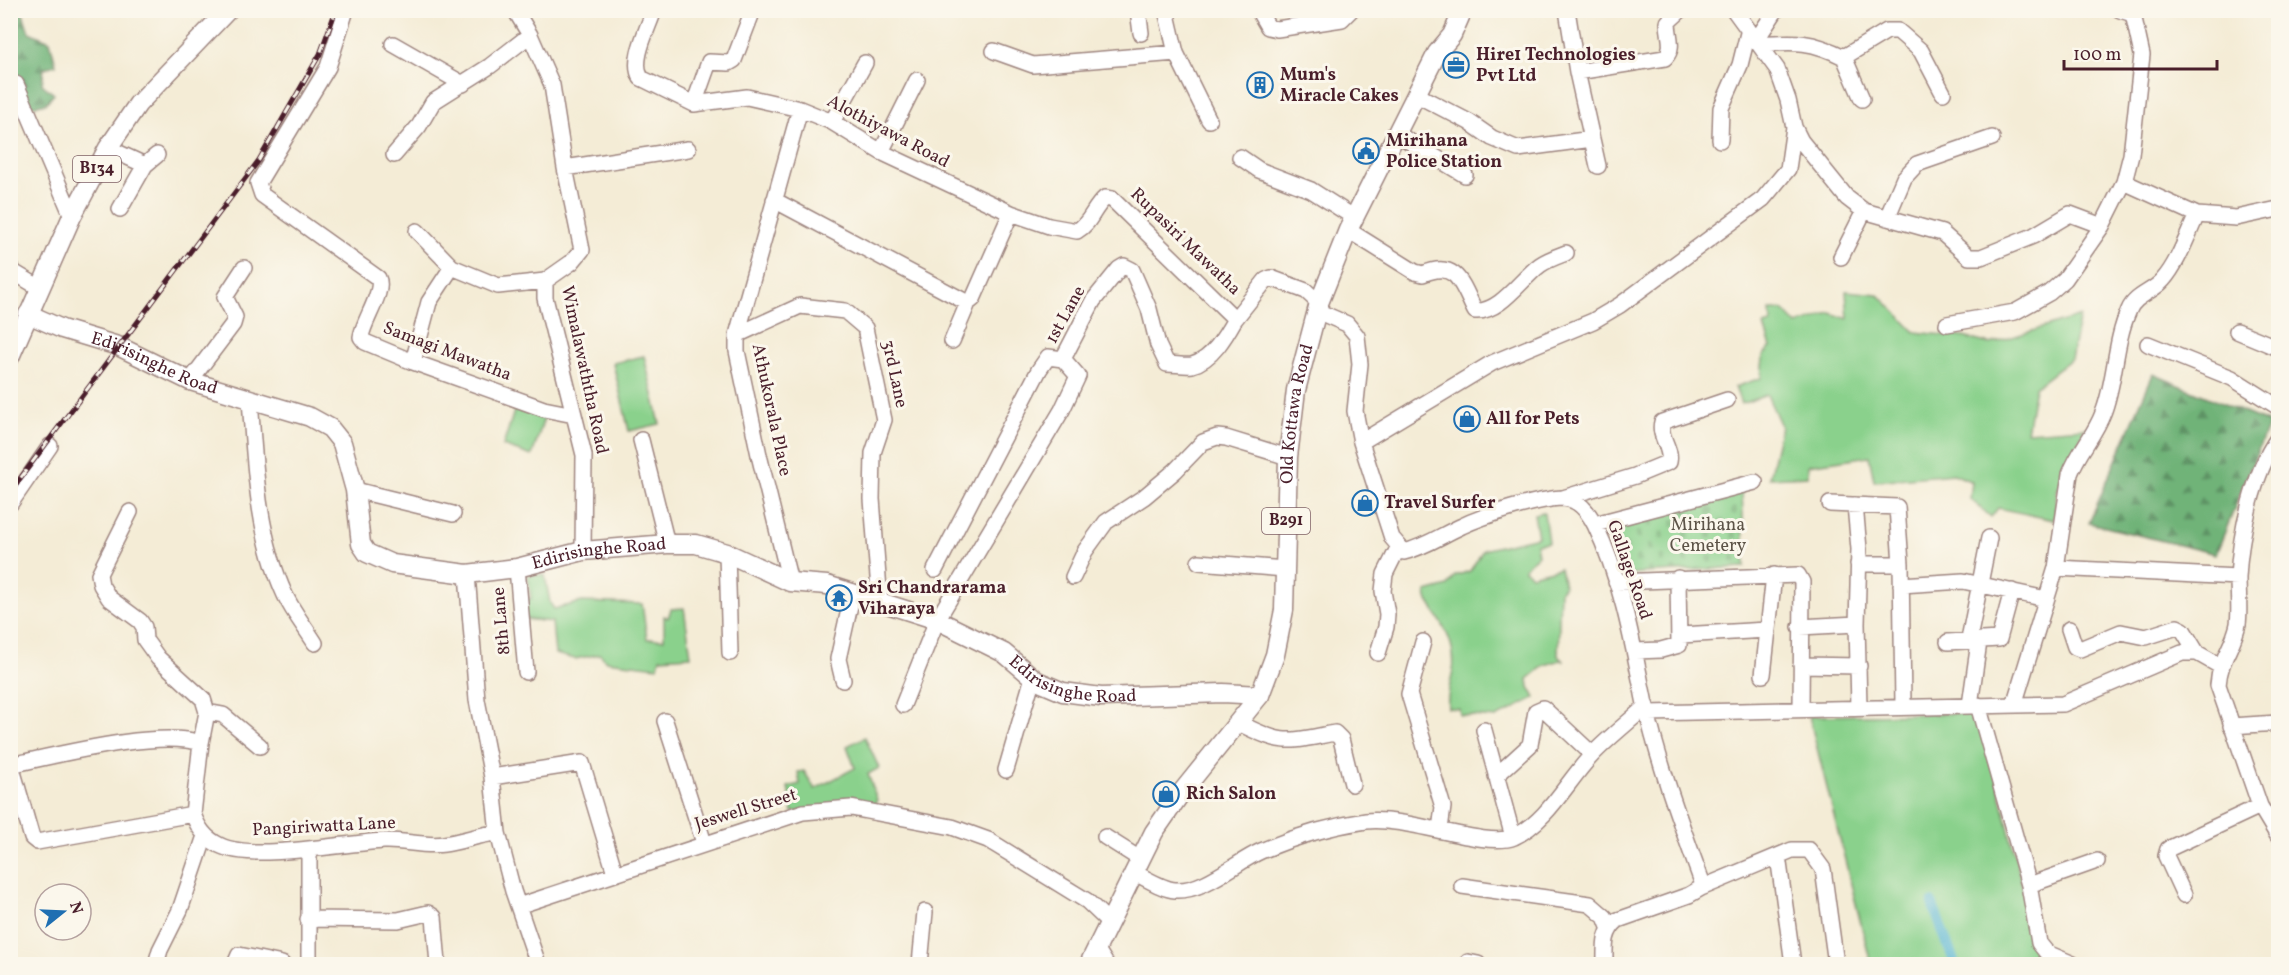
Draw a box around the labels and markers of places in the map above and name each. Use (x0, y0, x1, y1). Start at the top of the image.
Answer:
place label: Hire1 Technologies Pvt Ltd (1476, 43, 1636, 89)
office icon: Hire1 Technologies Pvt Ltd (1441, 50, 1471, 80)
place label: Mum's Miracle Cakes (1280, 63, 1399, 109)
building icon: Mum's Miracle Cakes (1245, 70, 1275, 100)
place label: Mirihana Police Station (1386, 129, 1502, 175)
public building icon: Mirihana Police Station (1351, 136, 1381, 166)
shop icon: All for Pets (1452, 404, 1482, 434)
place label: All for Pets (1486, 407, 1580, 432)
shop icon: Travel Surfer (1350, 488, 1380, 518)
place label: Travel Surfer (1384, 491, 1496, 516)
place label: Sri Chandrarama Viharaya (858, 576, 1006, 622)
temple icon: Sri Chandrarama Viharaya (824, 583, 854, 613)
shop icon: Rich Salon (1151, 779, 1181, 809)
place label: Rich Salon (1186, 782, 1276, 807)

